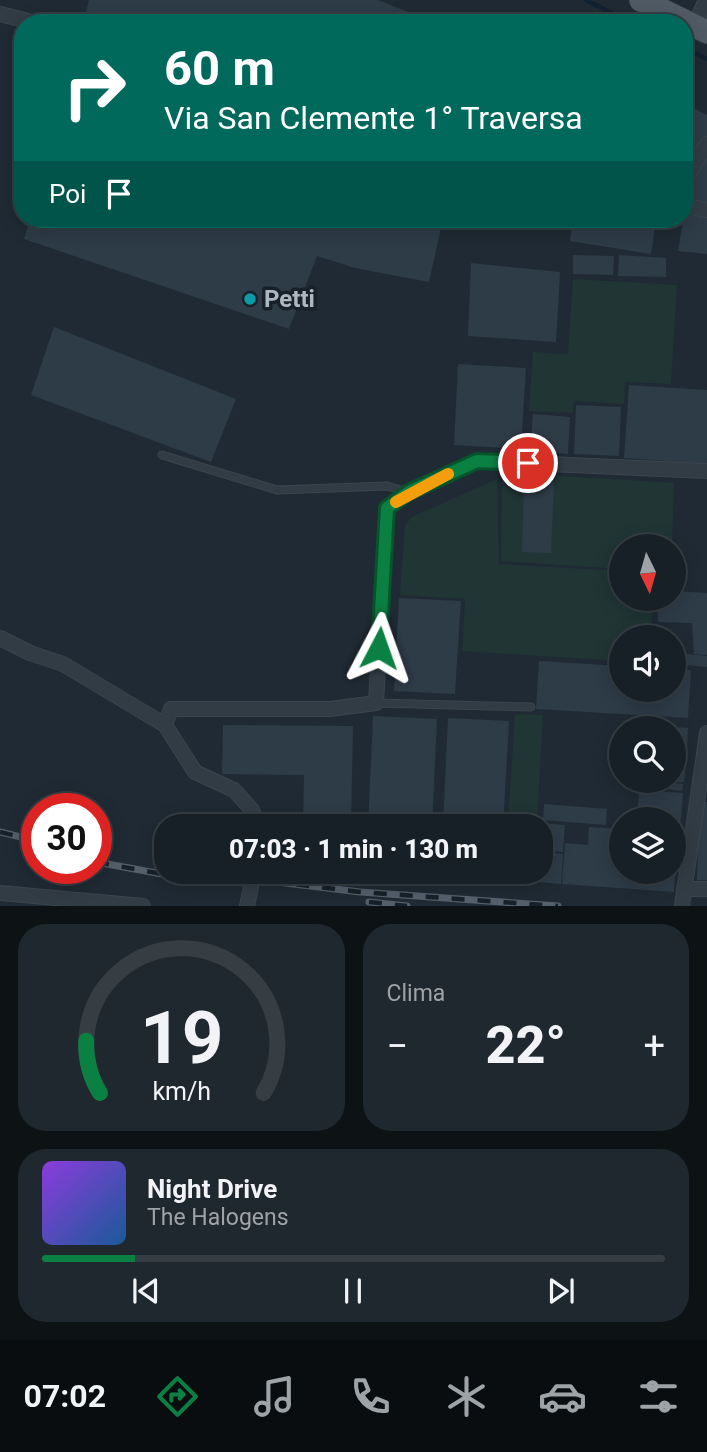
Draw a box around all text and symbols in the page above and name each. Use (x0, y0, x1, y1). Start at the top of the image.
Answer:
text: 60 m (164, 40, 275, 97)
icon: right (49, 42, 140, 133)
text: Via San Clemente 1° Traversa (164, 99, 583, 137)
icon: arrive (100, 175, 138, 213)
text: Poi (49, 179, 86, 209)
place label: Petti (264, 285, 315, 313)
marker: Petti (242, 291, 258, 307)
pin (498, 433, 558, 493)
icon: arrive (509, 444, 547, 482)
north arrow (609, 534, 686, 611)
map controls (609, 534, 686, 884)
position arrow (342, 611, 416, 685)
button: sound (609, 625, 686, 702)
button: search (609, 716, 686, 793)
speed limit sign: 30 (21, 793, 112, 884)
button: layers (609, 807, 686, 884)
text: 07:03 · 1 min · 130 m (229, 834, 478, 864)
text: Clima (387, 980, 445, 1007)
text: 19 (139, 996, 223, 1082)
text: 22° (486, 1015, 566, 1076)
text: − (387, 1024, 408, 1068)
text: + (643, 1024, 665, 1068)
text: km/h (152, 1077, 211, 1106)
text: Night Drive (147, 1174, 277, 1204)
text: The Halogens (147, 1204, 289, 1231)
icon: previous (127, 1272, 165, 1310)
icon: pause (334, 1272, 372, 1310)
icon: next (542, 1272, 580, 1310)
icon: directions (153, 1372, 202, 1421)
icon: music (250, 1372, 299, 1421)
icon: phone (346, 1372, 395, 1421)
icon: climate (442, 1372, 491, 1421)
icon: car (538, 1372, 587, 1421)
icon: filters (634, 1372, 683, 1421)
text: 07:02 (24, 1377, 106, 1415)

